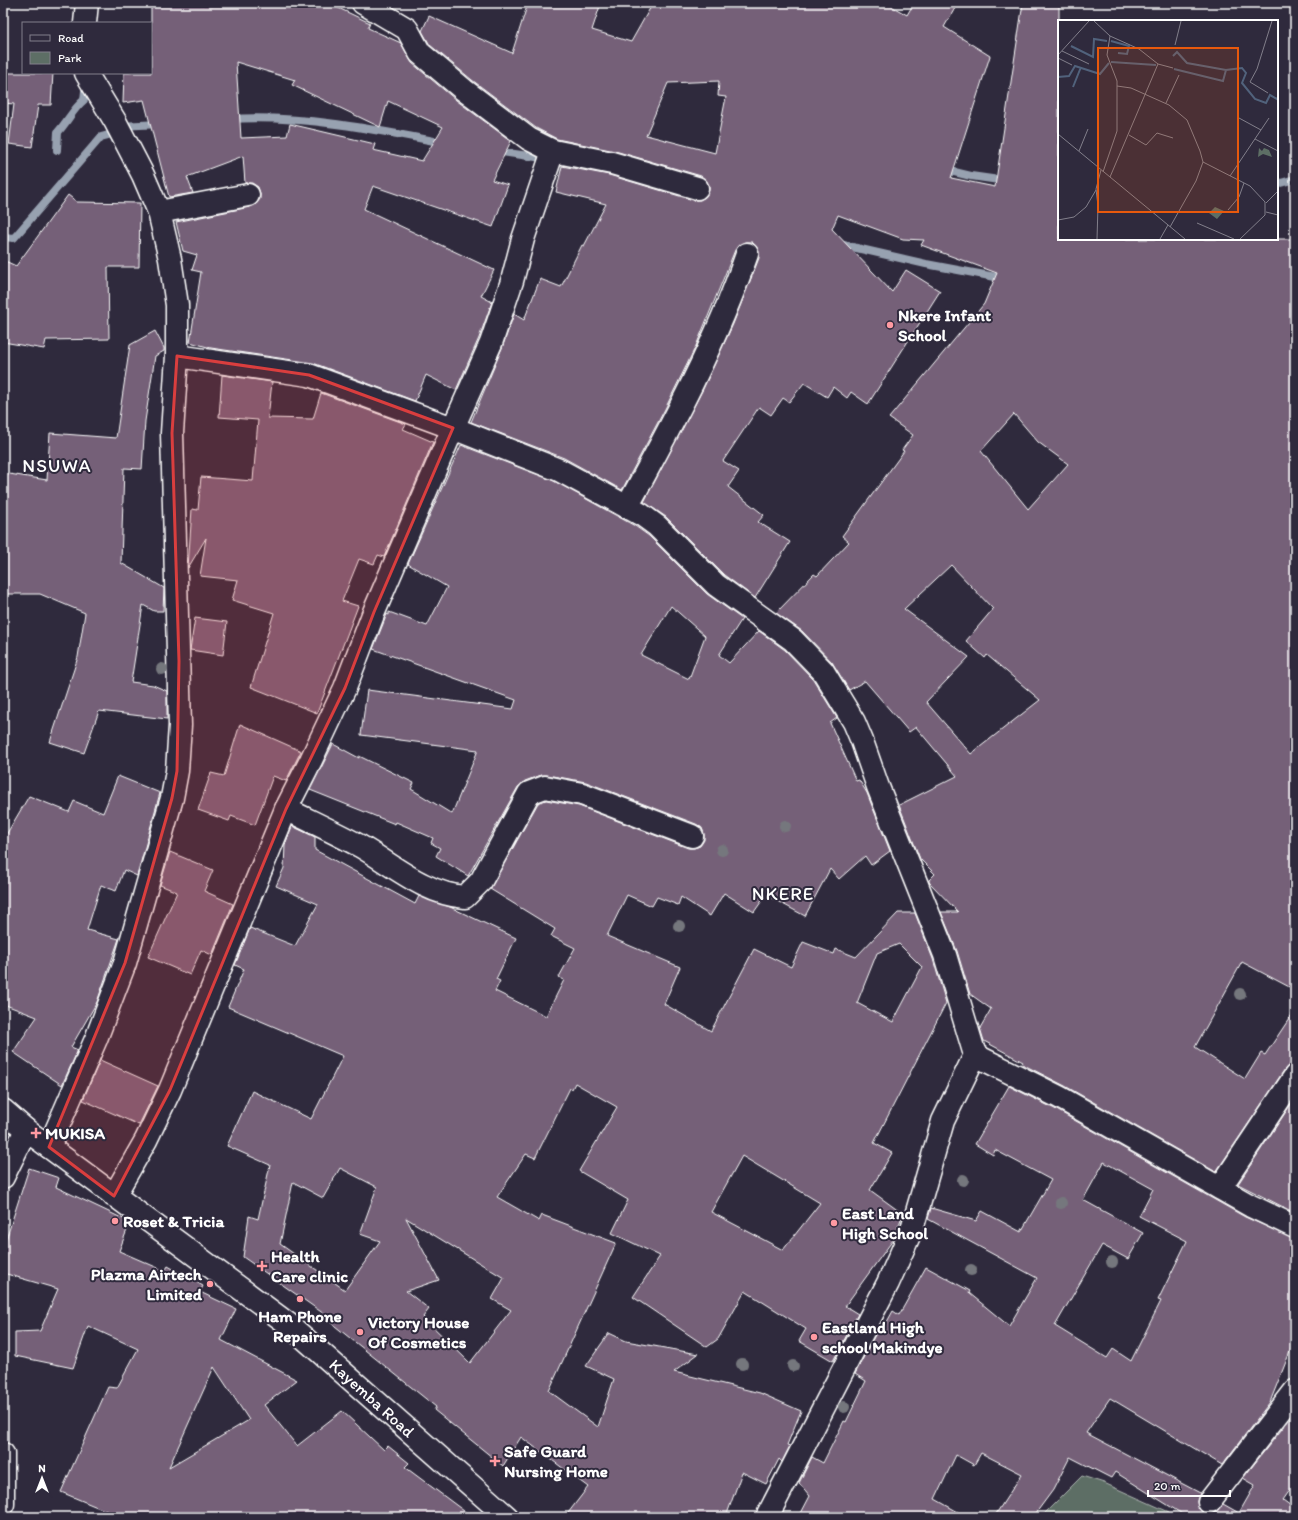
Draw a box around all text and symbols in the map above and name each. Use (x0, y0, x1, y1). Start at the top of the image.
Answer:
inset map (1058, 20, 1278, 240)
legend (22, 22, 152, 74)
text: Road (58, 31, 84, 45)
text: Park (58, 51, 82, 65)
place label: Nkere Infant School (898, 305, 992, 345)
marker: Nkere Infant School (885, 320, 895, 330)
district label: NSUWA (22, 454, 92, 477)
district label: NKERE (752, 882, 814, 905)
place label: MUKISA (45, 1123, 105, 1143)
marker: MUKISA (30, 1127, 42, 1139)
place label: East Land High School (842, 1203, 928, 1244)
place label: Roset & Tricia (123, 1211, 224, 1231)
marker: Roset & Tricia (110, 1216, 120, 1226)
marker: East Land High School (829, 1218, 839, 1228)
place label: Health Care clinic (271, 1246, 348, 1286)
marker: Health Care clinic (256, 1260, 268, 1272)
place label: Plazma Airtech Limited (91, 1264, 203, 1304)
marker: Plazma Airtech Limited (205, 1279, 215, 1289)
marker: Ham Phone Repairs (295, 1294, 305, 1304)
place label: Ham Phone Repairs (258, 1306, 342, 1347)
place label: Victory House Of Cosmetics (368, 1312, 469, 1352)
place label: Eastland High school Makindye (822, 1317, 943, 1358)
marker: Victory House Of Cosmetics (355, 1327, 365, 1337)
marker: Eastland High school Makindye (809, 1332, 819, 1342)
street label: Kayemba Road (325, 1355, 419, 1442)
place label: Safe Guard Nursing Home (504, 1441, 608, 1482)
marker: Safe Guard Nursing Home (489, 1455, 501, 1467)
north arrow (22, 1458, 62, 1498)
text: N (38, 1462, 46, 1475)
scale bar (1148, 1472, 1230, 1498)
text: 20 m (1154, 1479, 1181, 1493)

